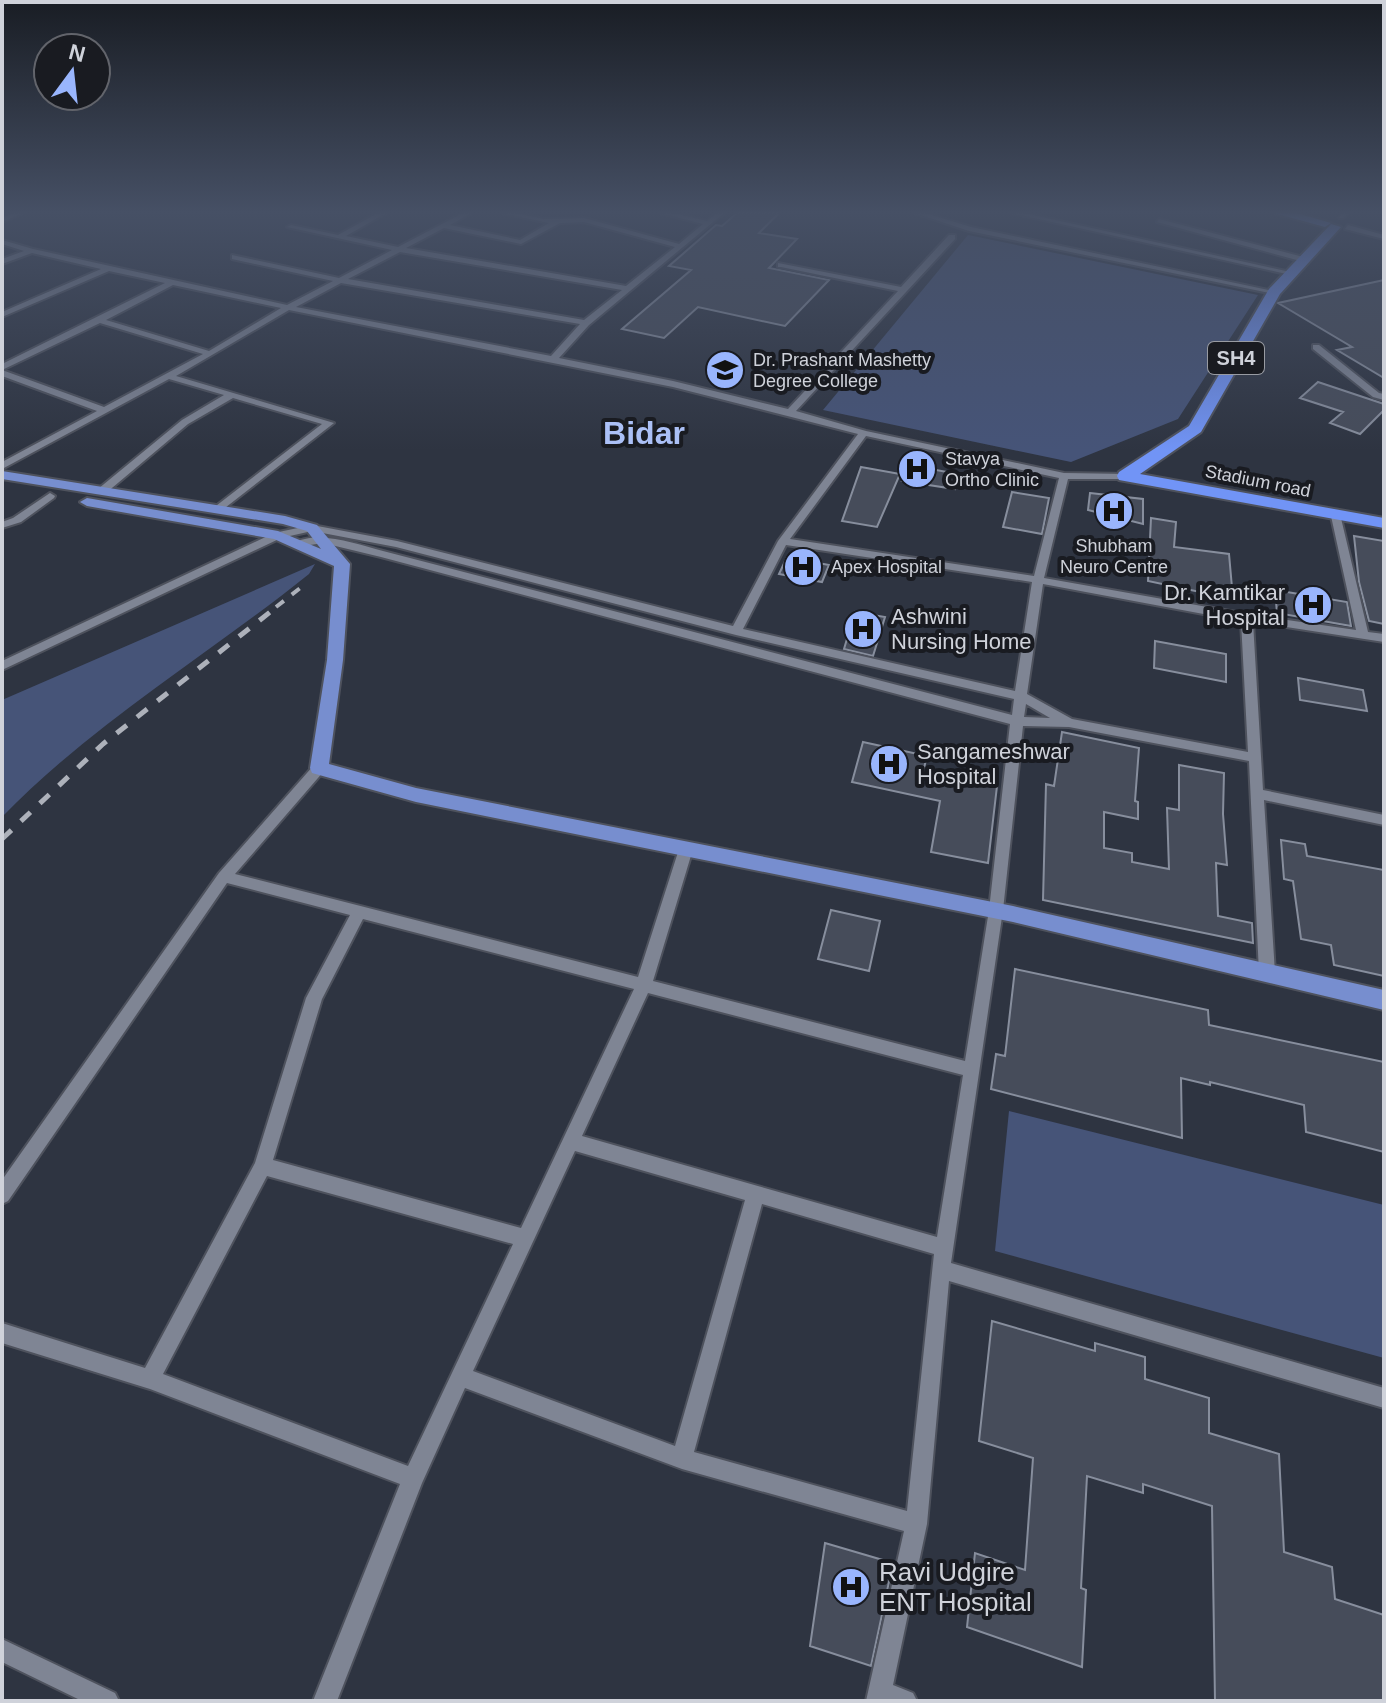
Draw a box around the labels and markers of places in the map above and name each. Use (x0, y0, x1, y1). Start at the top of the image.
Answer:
school or university icon: Dr. Prashant Mashetty Degree College (704, 349, 746, 391)
place label: Dr. Prashant Mashetty Degree College (753, 350, 931, 391)
hospital icon: Stavya Ortho Clinic (896, 448, 938, 490)
place label: Stavya Ortho Clinic (945, 449, 1039, 490)
hospital icon: Shubham Neuro Centre (1093, 490, 1135, 532)
place label: Shubham Neuro Centre (1060, 536, 1168, 577)
hospital icon: Apex Hospital (782, 546, 824, 588)
place label: Apex Hospital (831, 557, 942, 577)
place label: Dr. Kamtikar Hospital (1164, 580, 1285, 630)
hospital icon: Dr. Kamtikar Hospital (1292, 584, 1334, 626)
place label: Ashwini Nursing Home (891, 604, 1032, 654)
hospital icon: Ashwini Nursing Home (842, 608, 884, 650)
place label: Sangameshwar Hospital (917, 739, 1070, 789)
hospital icon: Sangameshwar Hospital (868, 743, 910, 785)
place label: Ravi Udgire ENT Hospital (879, 1557, 1032, 1617)
hospital icon: Ravi Udgire ENT Hospital (830, 1566, 872, 1608)

